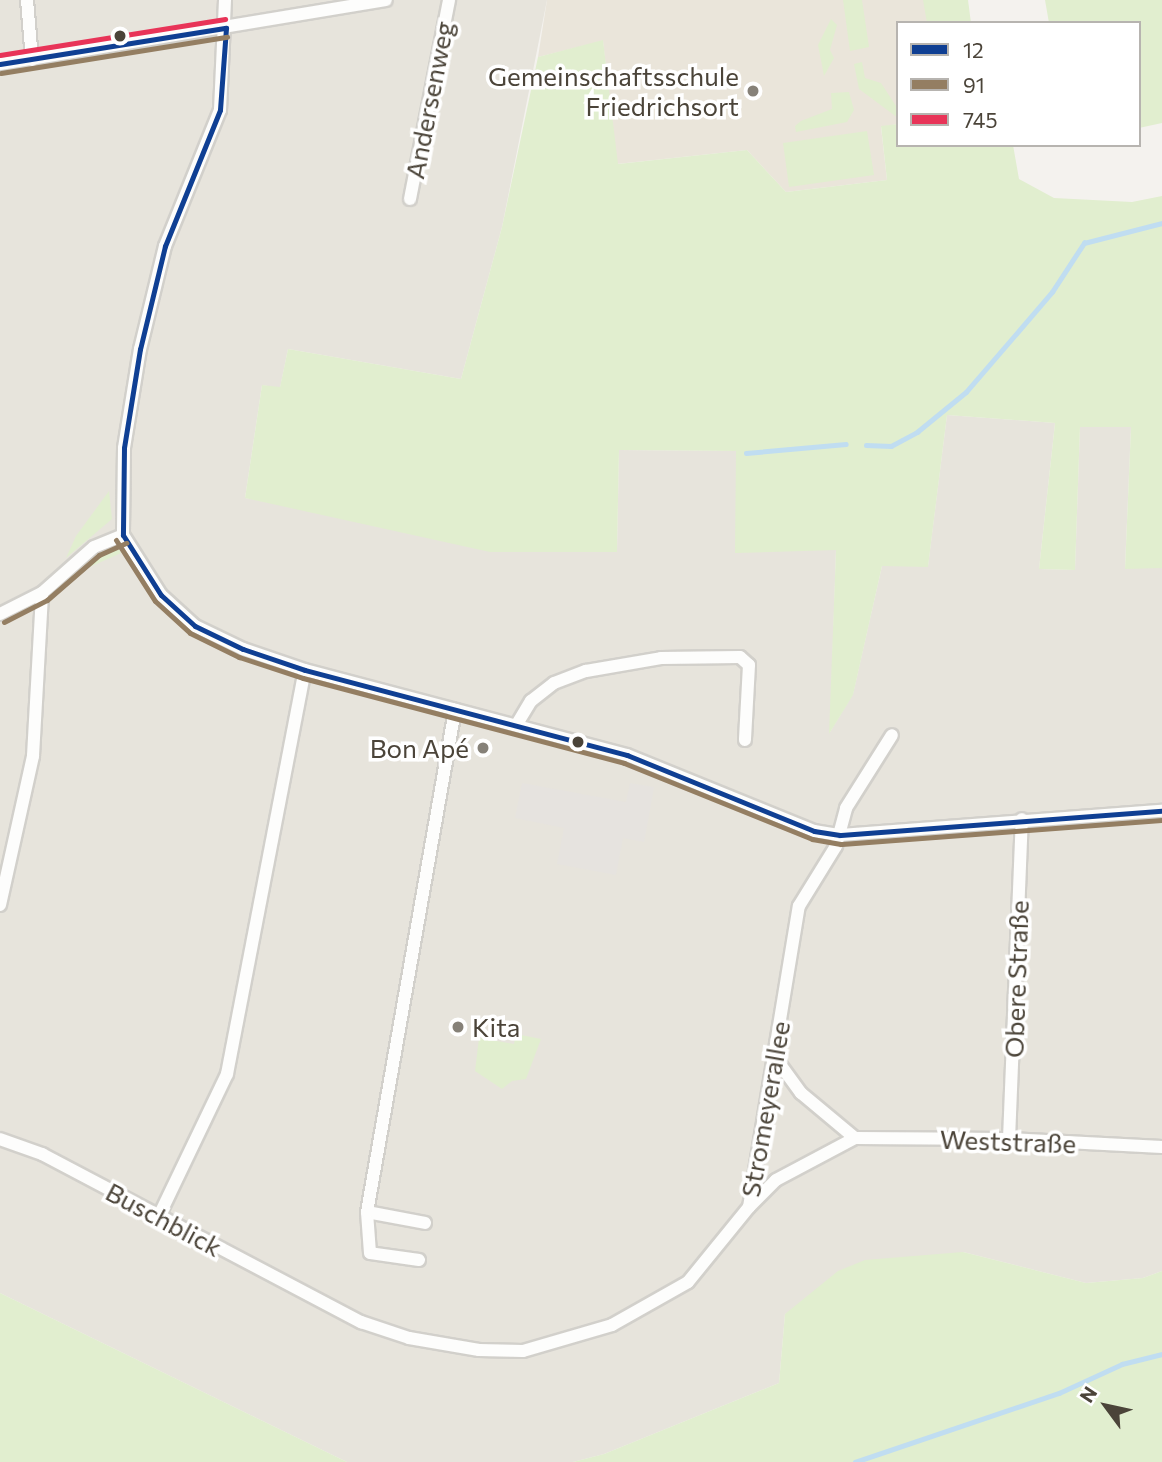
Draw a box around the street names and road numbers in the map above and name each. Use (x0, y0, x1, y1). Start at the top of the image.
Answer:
street label: Andersenweg (398, 19, 460, 181)
street label: Obere Straße (998, 900, 1034, 1058)
street label: Stromeyerallee (734, 1019, 796, 1199)
street label: Weststraße (939, 1123, 1077, 1159)
street label: Buschblick (101, 1176, 227, 1262)

